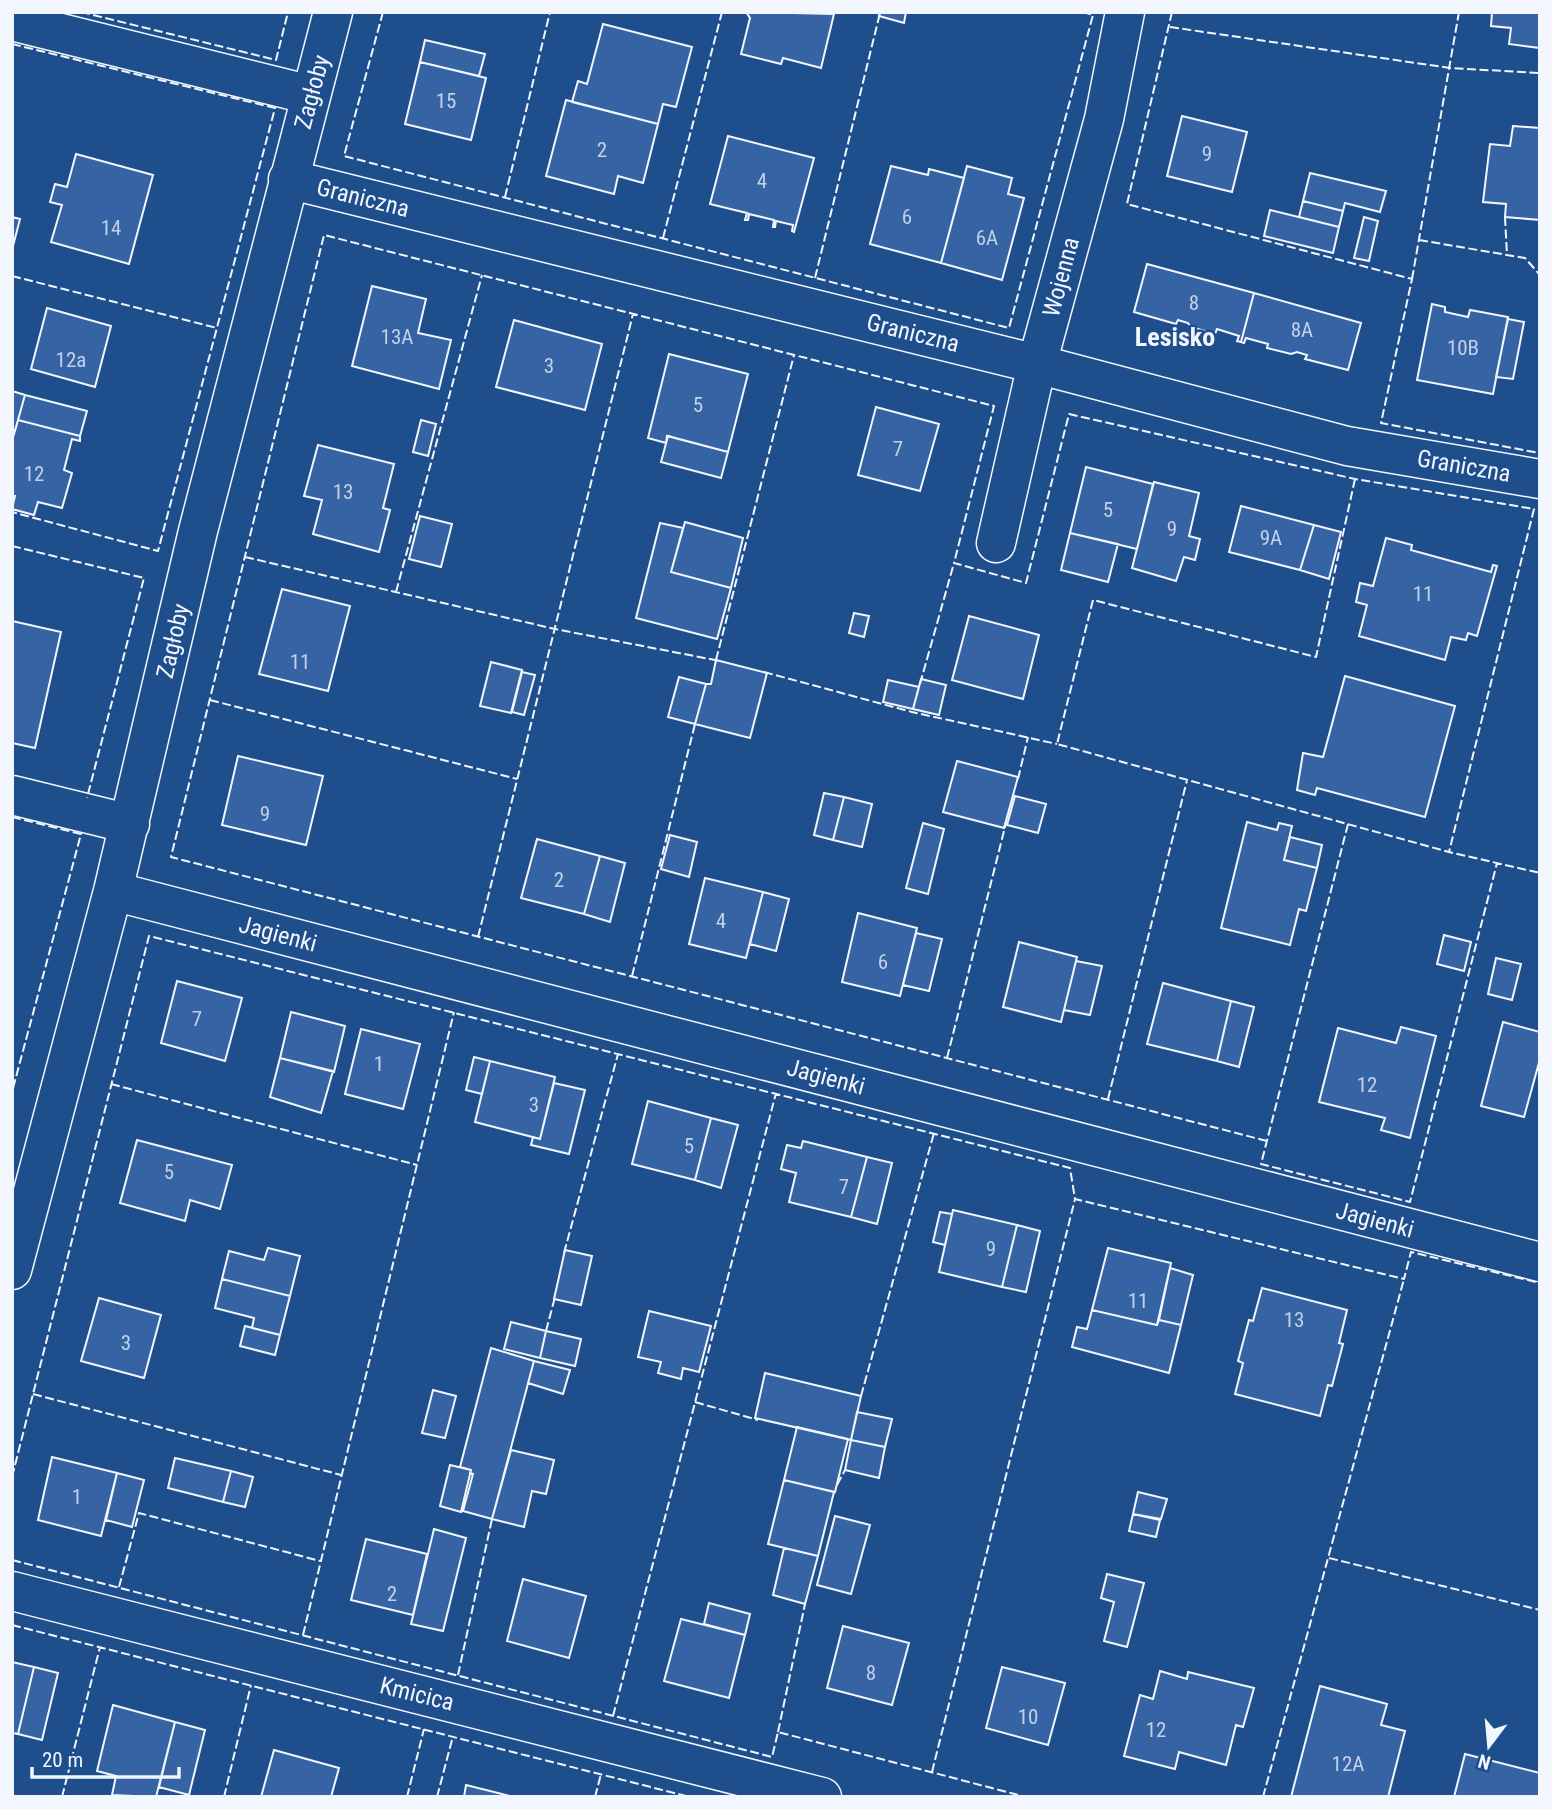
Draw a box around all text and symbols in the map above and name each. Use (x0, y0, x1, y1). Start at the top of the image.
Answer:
street label: Zagłoby (289, 52, 335, 132)
house number: 15 (436, 89, 456, 113)
house number: 2 (597, 138, 607, 162)
house number: 9 (1202, 142, 1212, 166)
house number: 4 (757, 169, 767, 193)
street label: Graniczna (314, 173, 412, 223)
house number: 6 (902, 205, 912, 229)
house number: 14 (101, 216, 121, 240)
house number: 6A (976, 226, 998, 250)
street label: Wojenna (1037, 234, 1085, 320)
house number: 8 (1189, 291, 1199, 315)
street label: Graniczna (864, 308, 962, 358)
house number: 8A (1291, 318, 1313, 342)
district label: Lesisko (1135, 322, 1215, 352)
house number: 13A (381, 325, 413, 349)
house number: 10B (1447, 336, 1479, 360)
house number: 12a (56, 348, 86, 372)
house number: 3 (544, 354, 554, 378)
house number: 5 (693, 393, 703, 417)
house number: 7 (893, 437, 903, 461)
street label: Graniczna (1415, 444, 1513, 488)
house number: 12 (24, 462, 44, 486)
house number: 13 (333, 480, 353, 504)
house number: 5 (1103, 498, 1113, 522)
house number: 9 (1167, 517, 1177, 541)
house number: 9A (1260, 526, 1282, 550)
house number: 11 (1413, 582, 1433, 606)
street label: Zagłoby (151, 601, 195, 681)
house number: 11 (290, 650, 310, 674)
house number: 9 (260, 802, 270, 826)
house number: 2 (554, 868, 564, 892)
house number: 4 (716, 909, 726, 933)
street label: Jagienki (236, 910, 320, 958)
house number: 6 (878, 950, 888, 974)
house number: 7 (192, 1007, 202, 1031)
house number: 1 (374, 1052, 384, 1076)
street label: Jagienki (784, 1053, 868, 1101)
house number: 12 (1357, 1073, 1377, 1097)
house number: 3 (529, 1093, 539, 1117)
house number: 5 (684, 1134, 694, 1158)
house number: 5 (164, 1160, 174, 1184)
house number: 7 (839, 1175, 849, 1199)
street label: Jagienki (1333, 1196, 1417, 1244)
house number: 9 (986, 1237, 996, 1261)
house number: 11 (1128, 1289, 1148, 1313)
house number: 13 (1284, 1308, 1304, 1332)
house number: 3 (121, 1331, 131, 1355)
house number: 1 (72, 1485, 82, 1509)
house number: 2 (387, 1582, 397, 1606)
house number: 8 (866, 1661, 876, 1685)
street label: Kmicica (377, 1671, 457, 1717)
house number: 10 (1018, 1705, 1038, 1729)
north arrow (1454, 1711, 1524, 1781)
house number: 12 (1146, 1718, 1166, 1742)
scale bar (32, 1736, 178, 1780)
text: 20 m (42, 1748, 83, 1772)
text: N (1476, 1749, 1493, 1775)
house number: 12A (1332, 1752, 1364, 1776)

